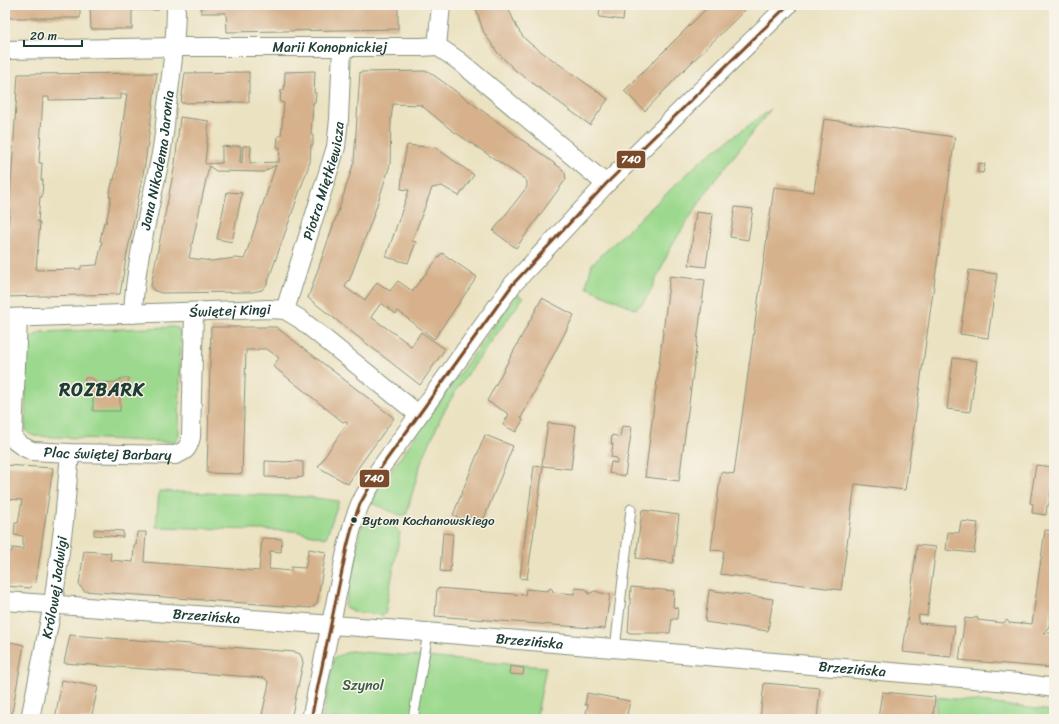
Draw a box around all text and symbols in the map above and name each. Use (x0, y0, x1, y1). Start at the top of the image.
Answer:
scale bar (24, 22, 82, 48)
text: 20 m (30, 25, 57, 47)
street label: Marii Konopnickiej (273, 35, 388, 60)
street label: Jana Nikodema Jaronia (132, 89, 181, 233)
street label: Piotra Miętkiewicza (295, 119, 351, 243)
line badge: 740 (616, 150, 646, 169)
text: 740 (621, 150, 641, 169)
street label: Świętej Kingi (189, 296, 272, 324)
district label: ROZBARK (58, 374, 146, 406)
street label: Plac świętej Barbary (43, 439, 173, 467)
line badge: 740 (359, 469, 390, 488)
text: 740 (364, 469, 384, 488)
place label: Bytom Kochanowskiego (362, 509, 495, 532)
marker: Bytom Kochanowskiego (349, 515, 359, 525)
street label: Królowej Jadwigi (34, 534, 75, 641)
street label: Brzezińska (172, 601, 241, 631)
street label: Brzezińska (495, 626, 564, 656)
street label: Brzezińska (818, 653, 887, 684)
park label: Szynol (342, 673, 385, 698)

